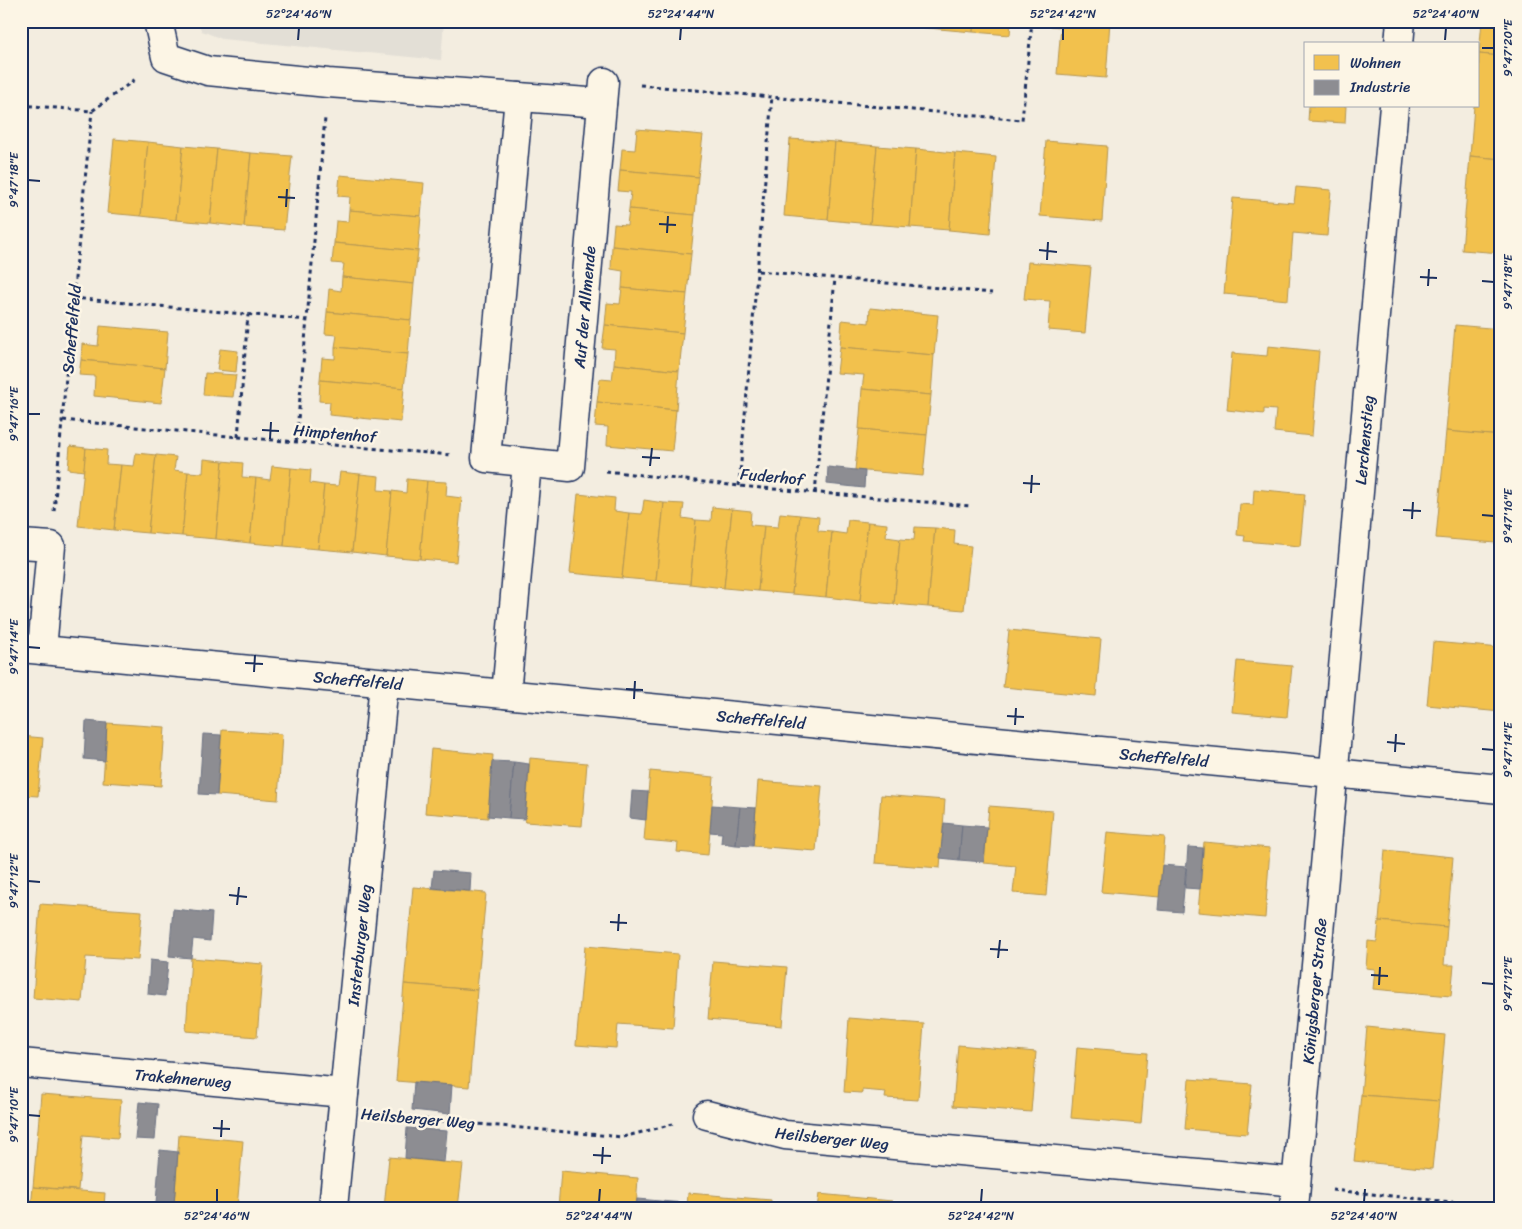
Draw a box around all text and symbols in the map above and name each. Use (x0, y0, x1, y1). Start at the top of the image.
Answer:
text: 52°24'46"N (266, 3, 333, 25)
text: 52°24'44"N (648, 3, 715, 25)
text: 52°24'42"N (1030, 3, 1097, 25)
text: 52°24'40"N (1413, 3, 1480, 25)
text: 9°47'20"E (1497, 18, 1519, 77)
legend (1304, 42, 1480, 108)
text: Wohnen (1350, 50, 1401, 76)
text: Industrie (1349, 74, 1410, 100)
text: 9°47'18"E (3, 151, 25, 208)
street label: Auf der Allmende (565, 244, 604, 371)
text: 9°47'18"E (1497, 253, 1519, 310)
street label: Scheffelfeld (53, 282, 90, 375)
text: 9°47'16"E (3, 385, 25, 441)
street label: Lerchenstieg (1346, 394, 1383, 486)
street label: Himptenhof (292, 415, 380, 452)
street label: Fuderhof (739, 459, 807, 494)
text: 9°47'16"E (1497, 487, 1519, 543)
text: 9°47'14"E (3, 618, 25, 675)
street label: Scheffelfeld (312, 662, 405, 699)
street label: Scheffelfeld (715, 701, 808, 738)
text: 9°47'14"E (1497, 721, 1519, 778)
street label: Scheffelfeld (1118, 739, 1211, 776)
text: 9°47'12"E (3, 852, 25, 909)
street label: Insterburger Weg (339, 883, 380, 1008)
street label: Königsberger Straße (1294, 917, 1335, 1065)
text: 9°47'12"E (1497, 955, 1519, 1012)
street label: Trakehnerweg (133, 1060, 233, 1097)
text: 9°47'10"E (3, 1086, 25, 1143)
street label: Heilsberger Weg (360, 1099, 476, 1138)
street label: Heilsberger Weg (774, 1118, 890, 1159)
text: 52°24'46"N (184, 1205, 251, 1227)
text: 52°24'44"N (566, 1205, 633, 1227)
text: 52°24'42"N (948, 1205, 1015, 1227)
text: 52°24'40"N (1331, 1205, 1398, 1227)

